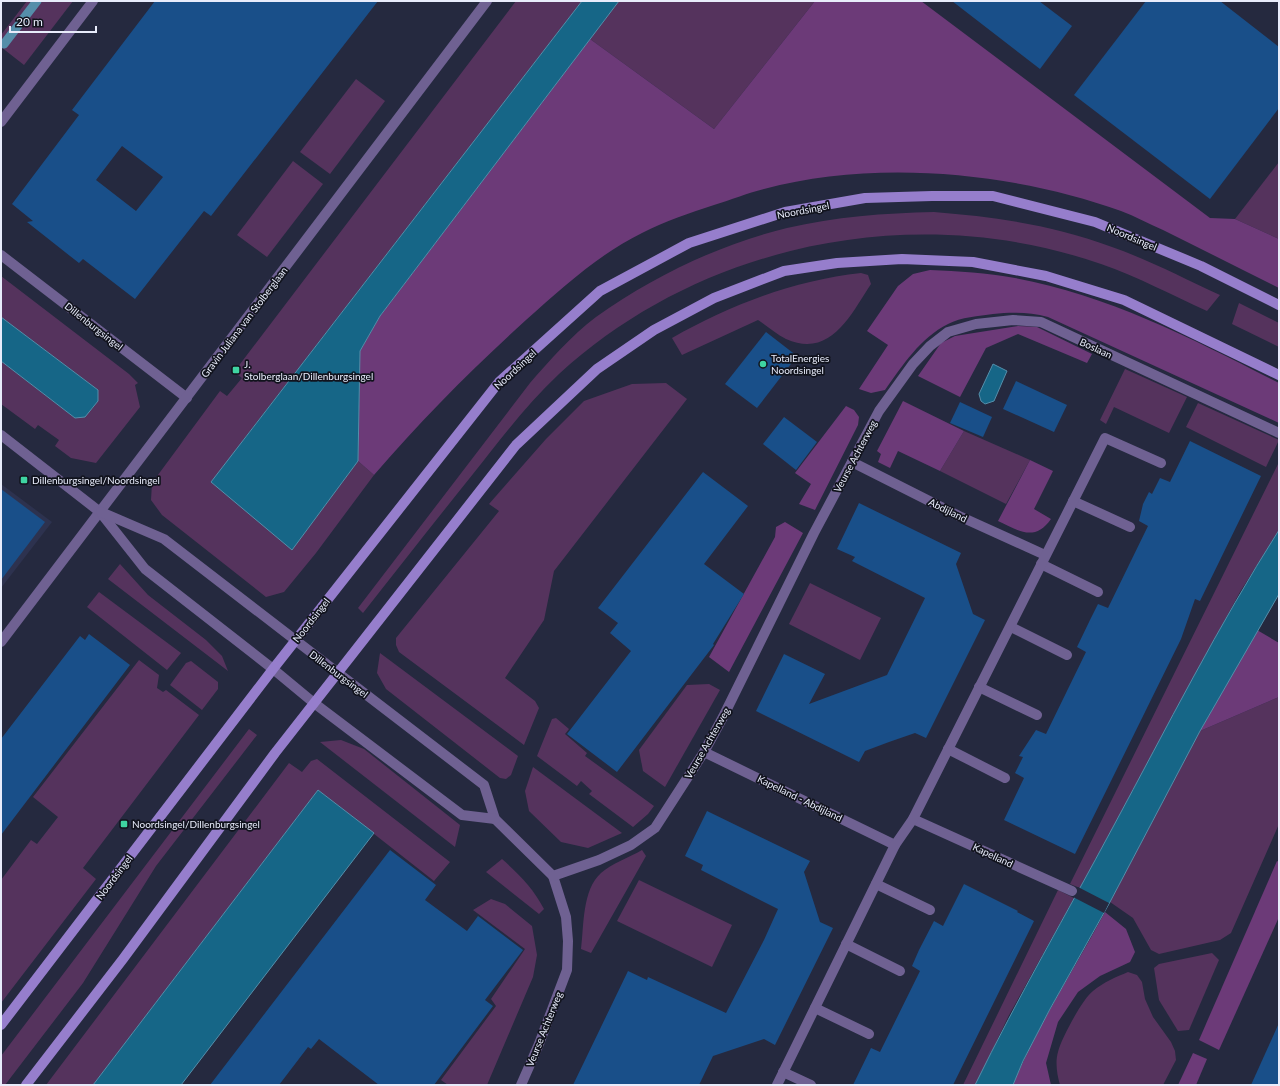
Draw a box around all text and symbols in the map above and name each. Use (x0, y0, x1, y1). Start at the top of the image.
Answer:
scale bar (10, 8, 96, 34)
text: 20 m (16, 14, 43, 29)
street label: Noordsingel (776, 199, 830, 221)
street label: Noordsingel (1105, 221, 1159, 253)
street label: Gravin Juliana van Stolberglaan (198, 264, 290, 380)
street label: Dillenburgsingel (63, 300, 125, 352)
street label: Boslaan (1078, 335, 1114, 361)
street label: Noordsingel (492, 347, 538, 391)
place label: TotalEnergies Noordsingel (771, 352, 829, 376)
place label: J. Stolberglaan/Dillenburgsingel (244, 358, 373, 382)
marker: TotalEnergies Noordsingel (758, 359, 768, 369)
marker: J. Stolberglaan/Dillenburgsingel (231, 365, 241, 375)
street label: Veurse Achterweg (831, 418, 879, 494)
place label: Dillenburgsingel/Noordsingel (32, 474, 160, 486)
marker: Dillenburgsingel/Noordsingel (19, 475, 29, 485)
street label: Abdijland (927, 496, 969, 524)
street label: Noordsingel (290, 595, 332, 645)
street label: Dillenburgsingel (307, 648, 371, 700)
street label: Veurse Achterweg (682, 705, 732, 781)
street label: Kapelland - Abdijland (756, 772, 844, 824)
place label: Noordsingel/Dillenburgsingel (132, 818, 260, 830)
marker: Noordsingel/Dillenburgsingel (119, 819, 129, 829)
street label: Kapelland (971, 840, 1015, 870)
street label: Noordsingel (93, 852, 135, 902)
street label: Veurse Achterweg (523, 990, 565, 1068)

